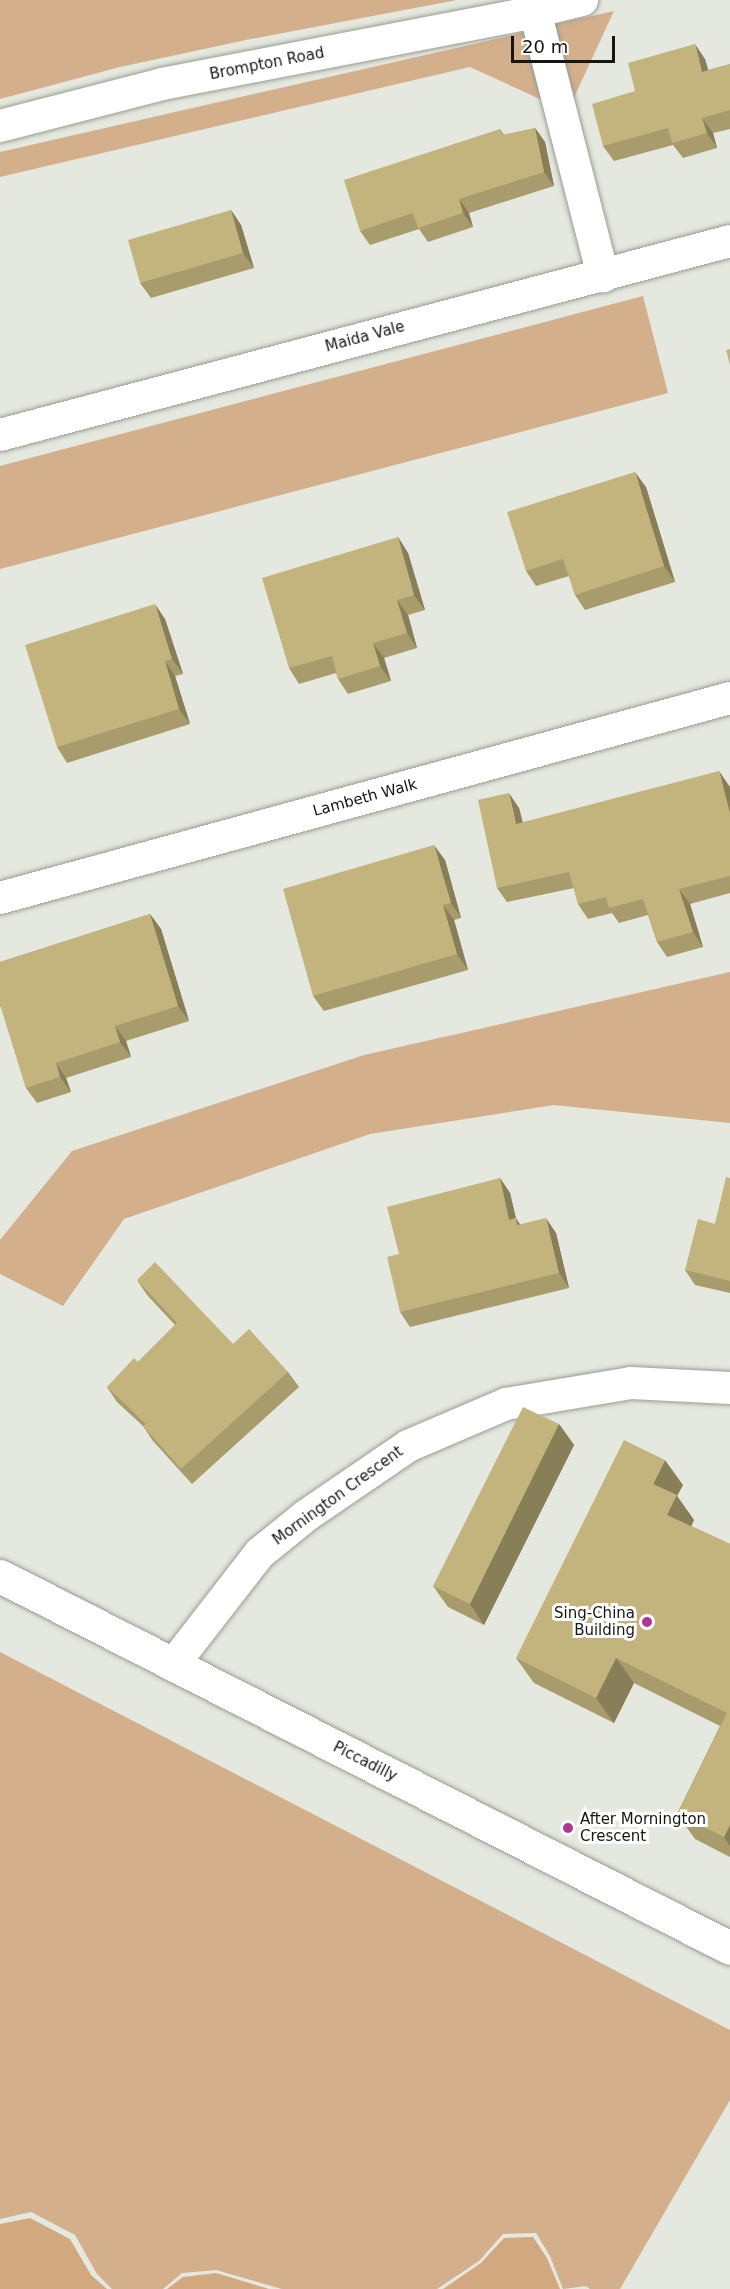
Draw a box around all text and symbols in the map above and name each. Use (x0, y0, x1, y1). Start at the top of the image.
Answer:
scale bar (514, 24, 618, 62)
text: 20 m (522, 36, 568, 57)
street label: Brompton Road (208, 44, 326, 84)
street label: Maida Vale (323, 318, 407, 356)
street label: Lambeth Walk (311, 775, 419, 821)
street label: Mornington Crescent (269, 1443, 407, 1549)
place label: Sing-China Building (554, 1604, 635, 1639)
marker: Sing-China Building (640, 1615, 654, 1629)
street label: Piccadilly (330, 1738, 400, 1786)
place label: After Mornington Crescent (580, 1810, 706, 1845)
marker: After Mornington Crescent (561, 1821, 575, 1835)

